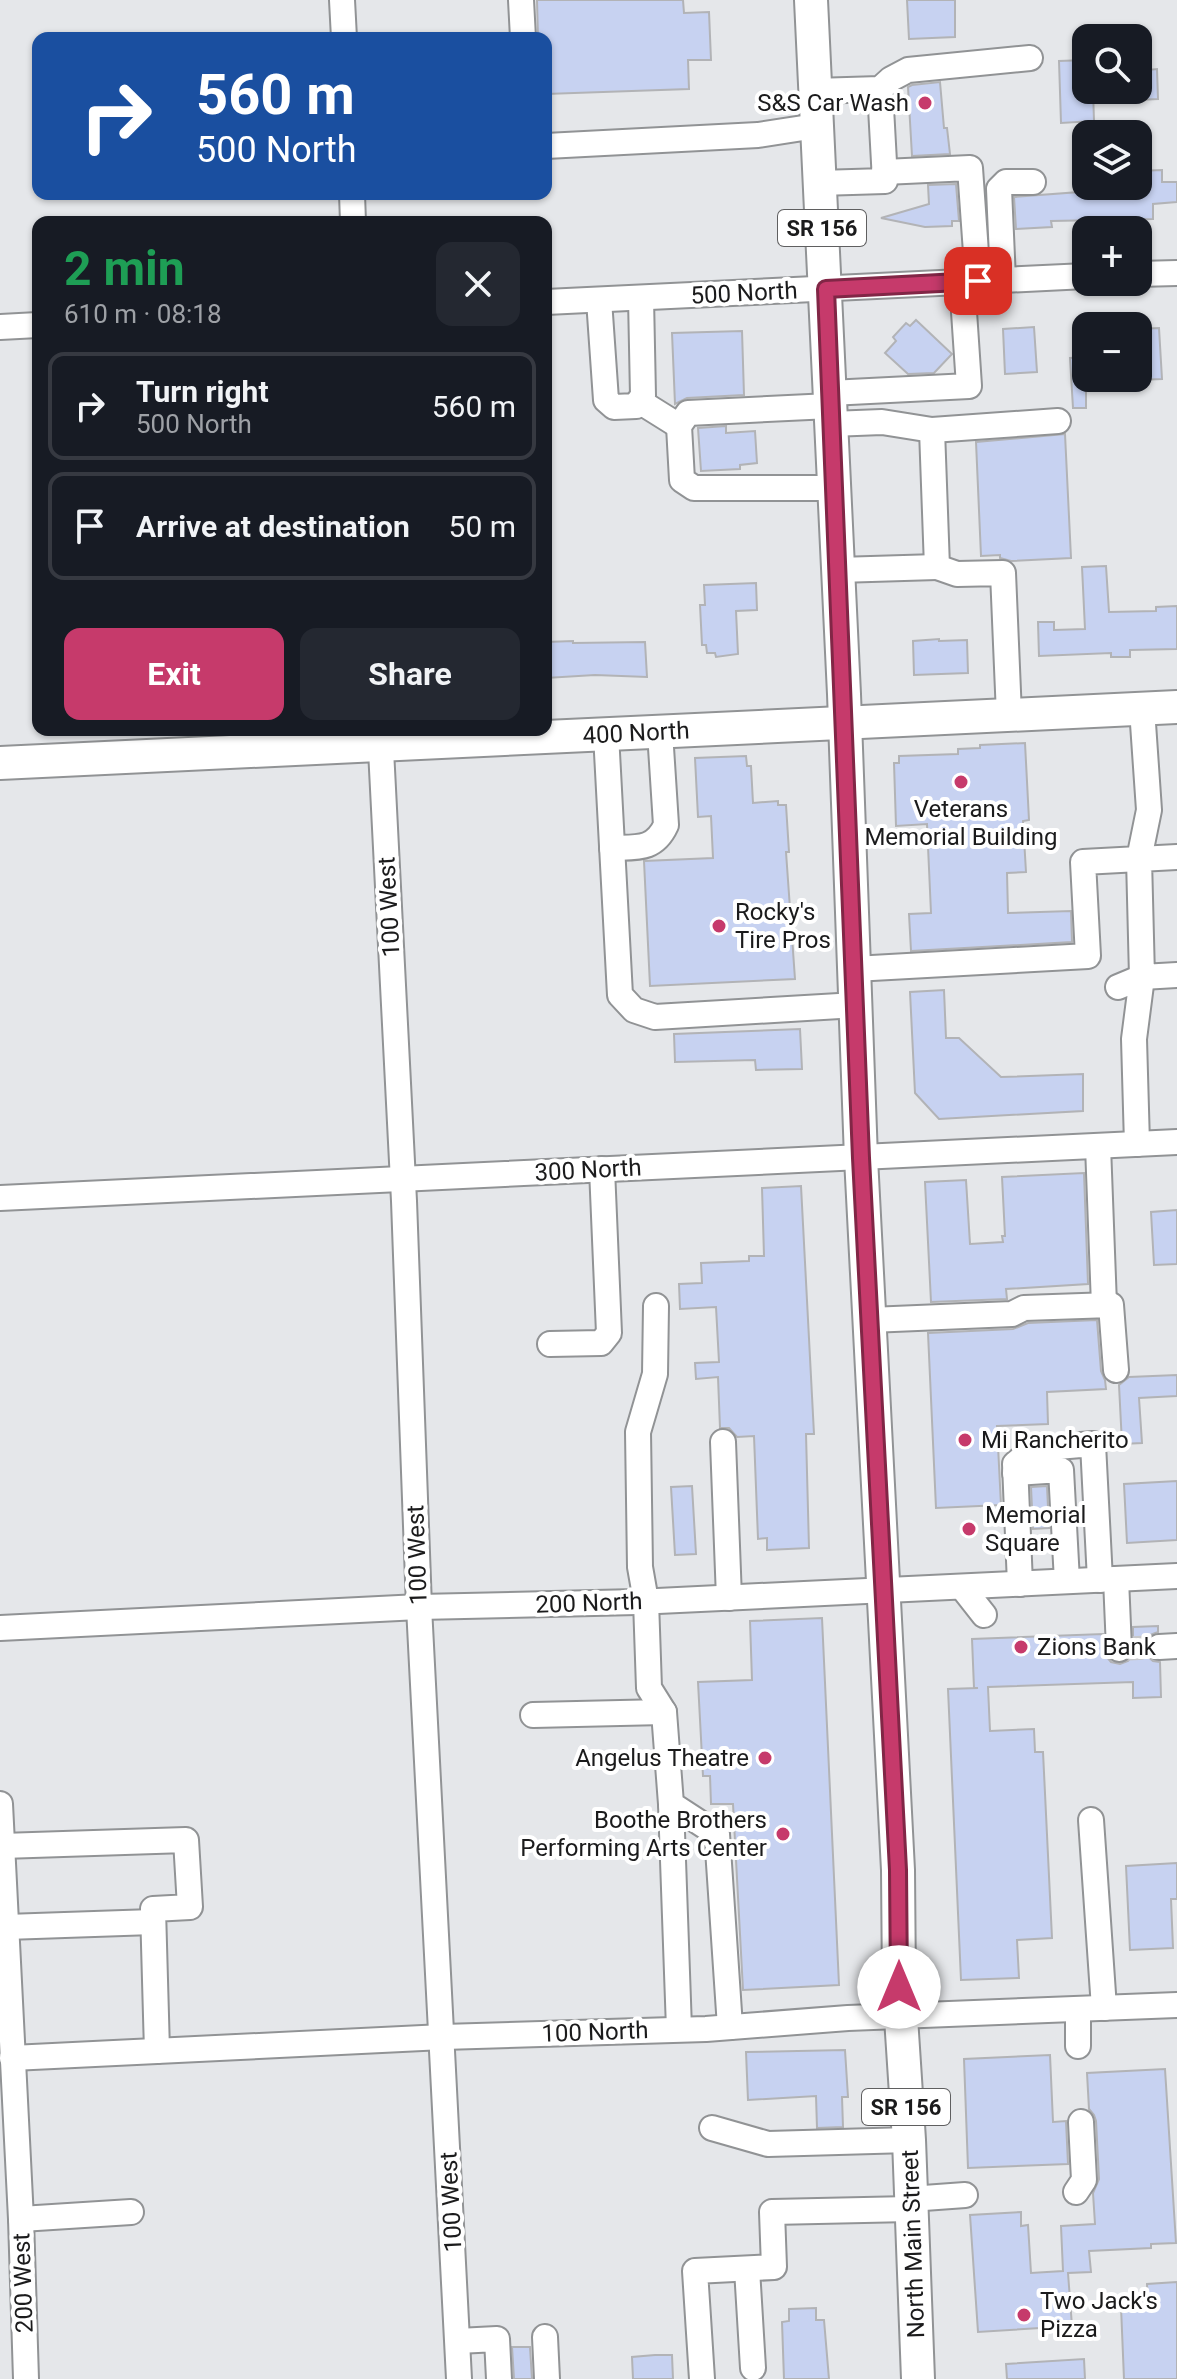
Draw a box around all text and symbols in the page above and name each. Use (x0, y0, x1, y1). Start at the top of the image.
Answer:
map controls (1072, 24, 1152, 392)
button: search (1072, 24, 1152, 104)
text: 560 m (196, 62, 355, 128)
icon: right (64, 64, 168, 168)
place label: S&S Car Wash (757, 89, 909, 117)
marker: S&S Car Wash (916, 94, 934, 112)
button: layers (1072, 120, 1152, 200)
text: 500 North (196, 129, 357, 171)
road number: SR 156 (778, 210, 866, 246)
button: + (1072, 216, 1152, 296)
text: 2 min (64, 240, 185, 297)
button: close (436, 242, 520, 326)
pin (944, 247, 1012, 315)
icon: arrive (956, 259, 1000, 303)
street label: 500 North (690, 276, 798, 310)
text: 610 m · 08:18 (64, 299, 222, 329)
button: − (1072, 312, 1152, 392)
text: Turn right (136, 374, 269, 409)
icon: right (68, 384, 112, 428)
text: 560 m (432, 389, 516, 424)
text: 500 North (136, 409, 252, 439)
icon: arrive (68, 504, 112, 548)
text: Arrive at destination (136, 509, 410, 544)
text: 50 m (449, 509, 516, 544)
button: Exit (64, 628, 284, 720)
button: Share (300, 628, 520, 720)
street label: 400 North (582, 716, 690, 750)
marker: Veterans Memorial Building (952, 773, 970, 791)
place label: Veterans Memorial Building (864, 795, 1058, 851)
street label: 100 West (372, 856, 406, 958)
place label: Rocky's Tire Pros (735, 898, 831, 954)
marker: Rocky's Tire Pros (710, 917, 728, 935)
street label: 300 North (534, 1153, 642, 1187)
place label: Mi Rancherito (981, 1426, 1129, 1454)
marker: Mi Rancherito (956, 1431, 974, 1449)
place label: Memorial Square (985, 1501, 1086, 1557)
street label: 100 West (401, 1504, 433, 1606)
marker: Memorial Square (960, 1520, 978, 1538)
street label: 200 North (535, 1587, 643, 1619)
place label: Zions Bank (1037, 1633, 1157, 1661)
marker: Zions Bank (1012, 1638, 1030, 1656)
place label: Angelus Theatre (575, 1744, 749, 1772)
marker: Angelus Theatre (756, 1749, 774, 1767)
place label: Boothe Brothers Performing Arts Center (520, 1806, 767, 1862)
marker: Boothe Brothers Performing Arts Center (774, 1825, 792, 1843)
position arrow (857, 1945, 941, 2029)
street label: 100 North (541, 2016, 649, 2048)
road number: SR 156 (862, 2089, 950, 2125)
street label: North Main Street (896, 2149, 930, 2339)
street label: 100 West (434, 2151, 468, 2253)
street label: 200 West (7, 2232, 39, 2334)
place label: Two Jack's Pizza (1040, 2287, 1158, 2343)
marker: Two Jack's Pizza (1015, 2306, 1033, 2324)

